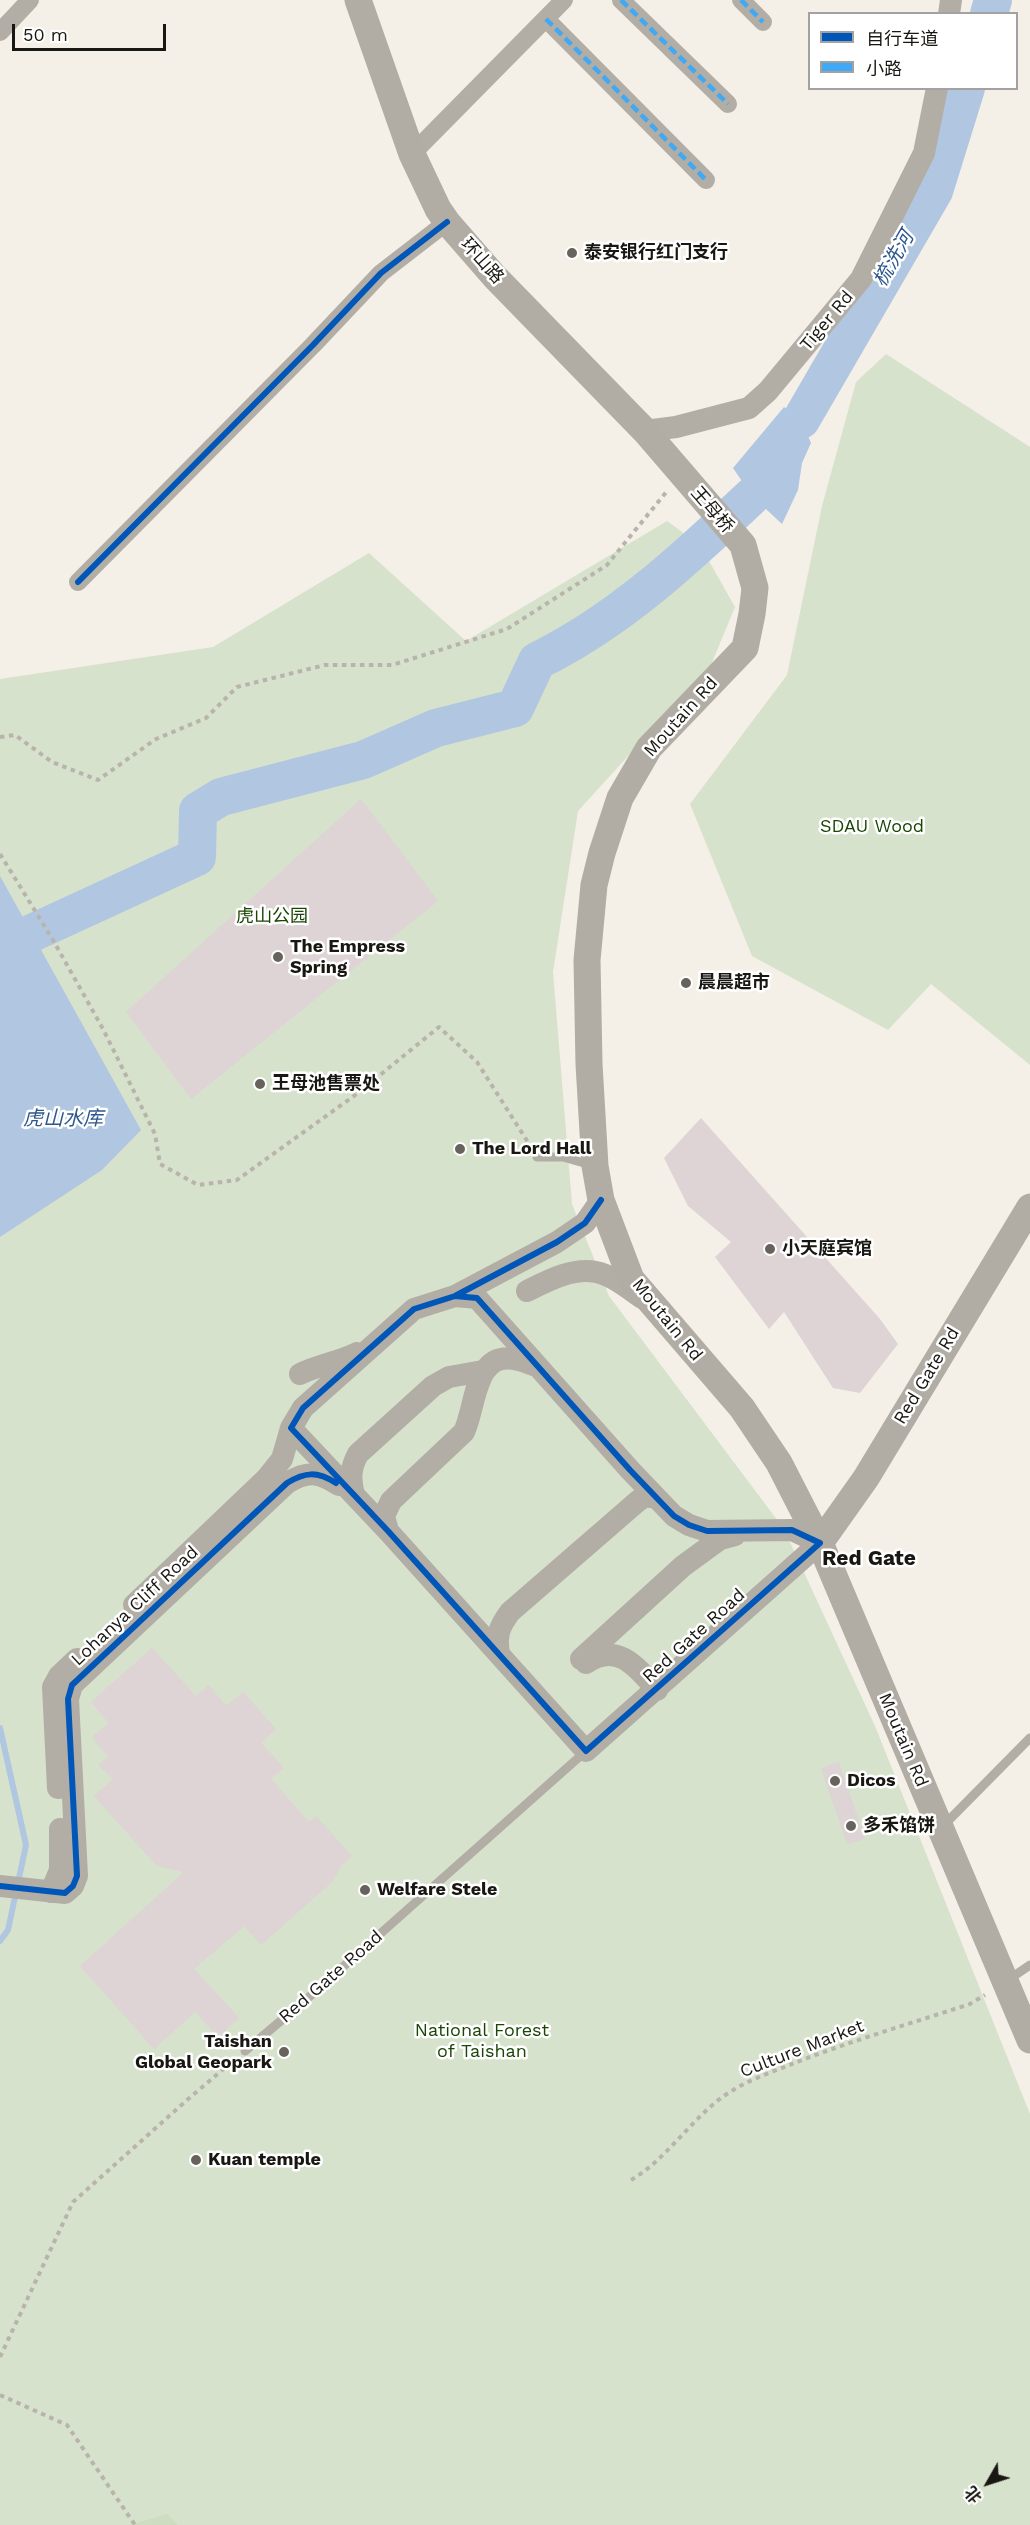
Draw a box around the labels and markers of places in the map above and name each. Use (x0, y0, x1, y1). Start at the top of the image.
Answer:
place label: 泰安银行红门支行 (584, 242, 728, 264)
marker: 泰安银行红门支行 (565, 246, 579, 260)
place label: The Empress Spring (290, 936, 405, 978)
marker: The Empress Spring (271, 950, 285, 964)
place label: 晨晨超市 (698, 972, 770, 994)
marker: 晨晨超市 (679, 976, 693, 990)
place label: 王母池售票处 (272, 1073, 380, 1095)
marker: 王母池售票处 (253, 1077, 267, 1091)
place label: The Lord Hall (472, 1138, 591, 1160)
marker: The Lord Hall (453, 1142, 467, 1156)
place label: 小天庭宾馆 (782, 1238, 872, 1260)
marker: 小天庭宾馆 (763, 1242, 777, 1256)
place label: Dicos (847, 1770, 896, 1792)
marker: Dicos (828, 1774, 842, 1788)
place label: 多禾馅饼 (863, 1815, 935, 1837)
marker: 多禾馅饼 (844, 1819, 858, 1833)
place label: Welfare Stele (377, 1879, 497, 1901)
marker: Welfare Stele (358, 1883, 372, 1897)
place label: Taishan Global Geopark (135, 2031, 272, 2074)
marker: Taishan Global Geopark (277, 2045, 291, 2059)
place label: Kuan temple (208, 2149, 321, 2171)
marker: Kuan temple (189, 2153, 203, 2167)

